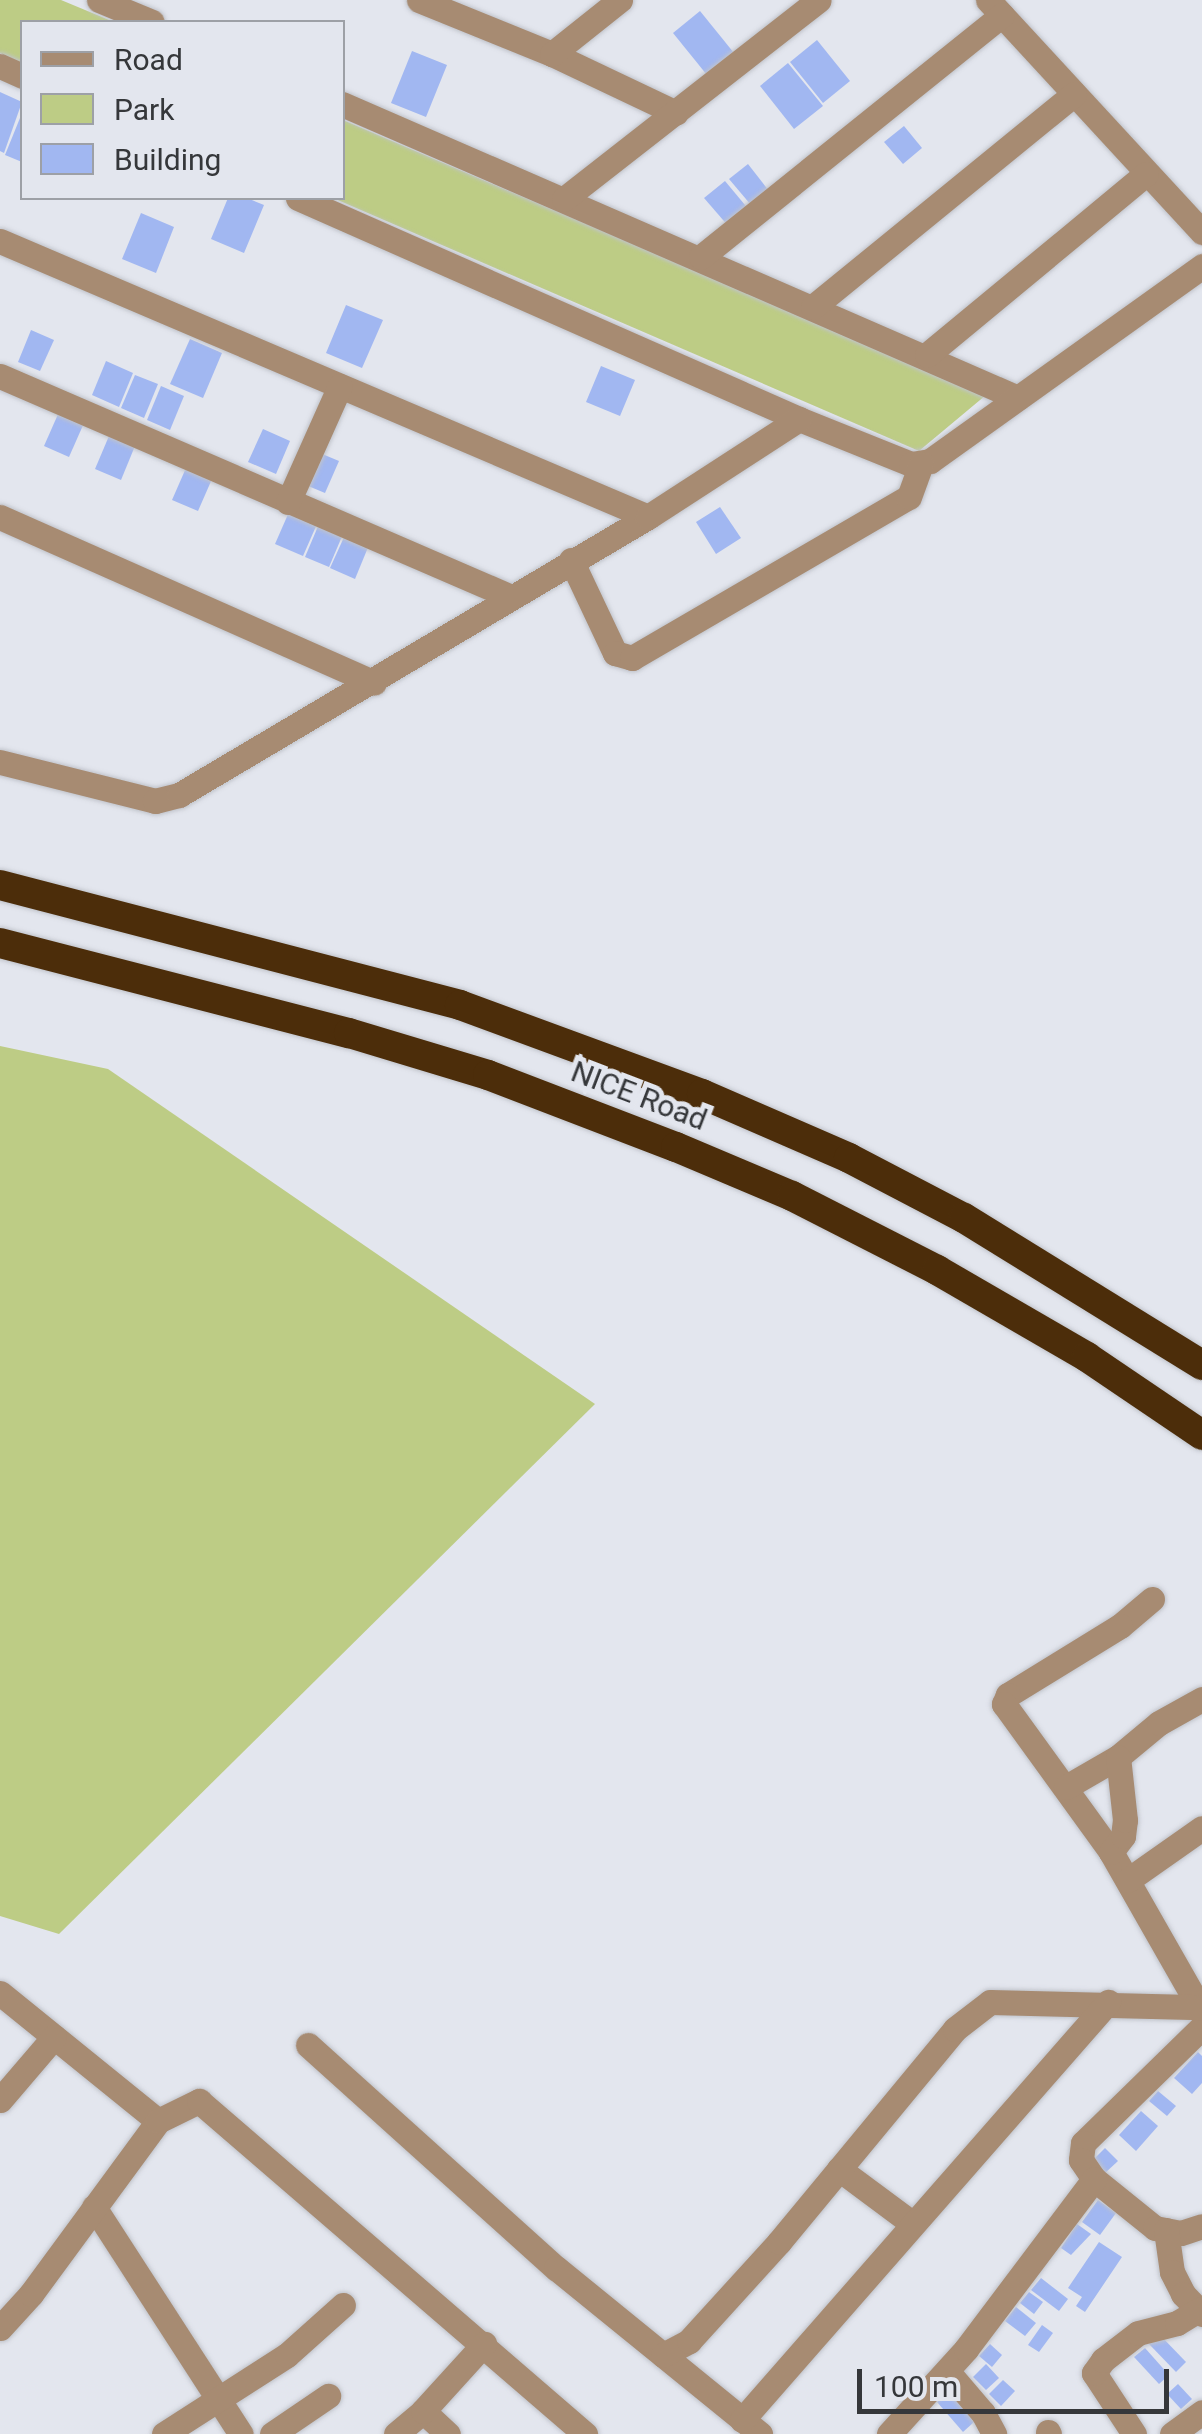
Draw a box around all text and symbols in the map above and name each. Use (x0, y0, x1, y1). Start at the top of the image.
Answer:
legend (20, 20, 345, 200)
text: Road (114, 42, 183, 77)
text: Park (114, 92, 174, 127)
text: Building (114, 142, 221, 177)
street label: NICE Road (566, 1054, 712, 1138)
scale bar (862, 2349, 1174, 2411)
text: 100 m (874, 2369, 958, 2404)

